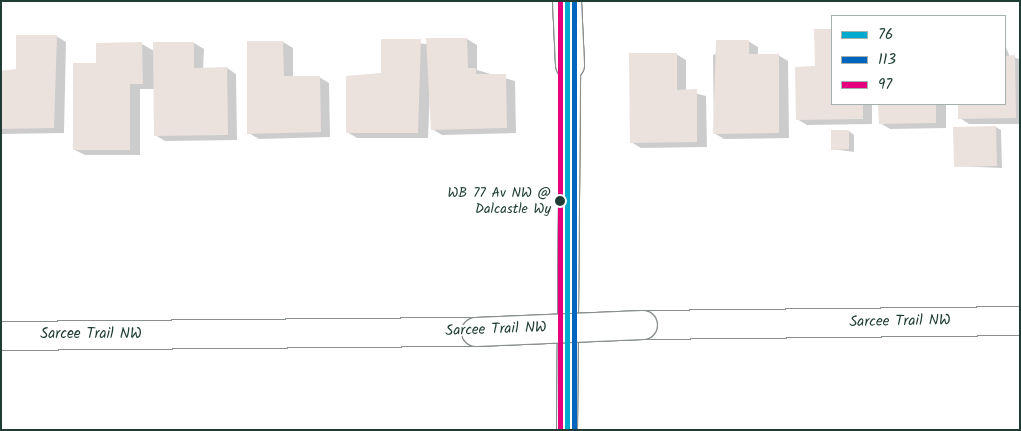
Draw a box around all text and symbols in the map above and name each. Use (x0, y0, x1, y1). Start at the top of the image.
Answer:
legend (831, 15, 1006, 105)
text: 76 (878, 23, 893, 47)
text: 113 (878, 48, 896, 72)
text: 97 (878, 73, 892, 97)
place label: WB 77 Av NW @ Dalcastle Wy (447, 185, 551, 218)
marker: WB 77 Av NW @ Dalcastle Wy (555, 196, 565, 206)
street label: Sarcee Trail NW (849, 312, 951, 332)
street label: Sarcee Trail NW (445, 319, 547, 341)
street label: Sarcee Trail NW (40, 326, 142, 344)

